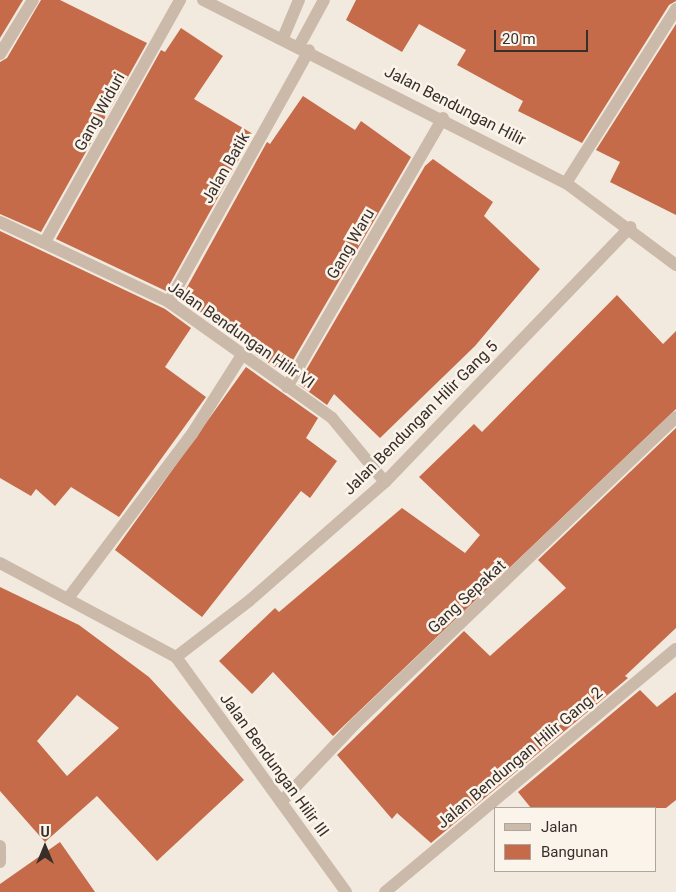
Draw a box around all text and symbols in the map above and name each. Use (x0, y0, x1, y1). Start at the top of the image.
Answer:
scale bar (496, 20, 590, 52)
text: 20 m (502, 30, 536, 48)
street label: Jalan Bendungan Hilir (381, 62, 529, 150)
street label: Gang Widuri (71, 69, 129, 155)
street label: Jalan Batik (198, 129, 254, 207)
street label: Gang Waru (323, 205, 379, 283)
street label: Jalan Bendungan Hilir VI (164, 277, 318, 393)
street label: Jalan Bendungan Hilir Gang 5 (340, 337, 502, 499)
street label: Gang Sepakat (424, 556, 510, 638)
street label: Jalan Bendungan Hilir Gang 2 (433, 683, 607, 833)
street label: Jalan Bendungan Hilir III (215, 689, 333, 841)
legend (493, 807, 656, 872)
north arrow (20, 822, 70, 872)
text: U (40, 824, 50, 840)
text: Bangunan (541, 843, 608, 861)

